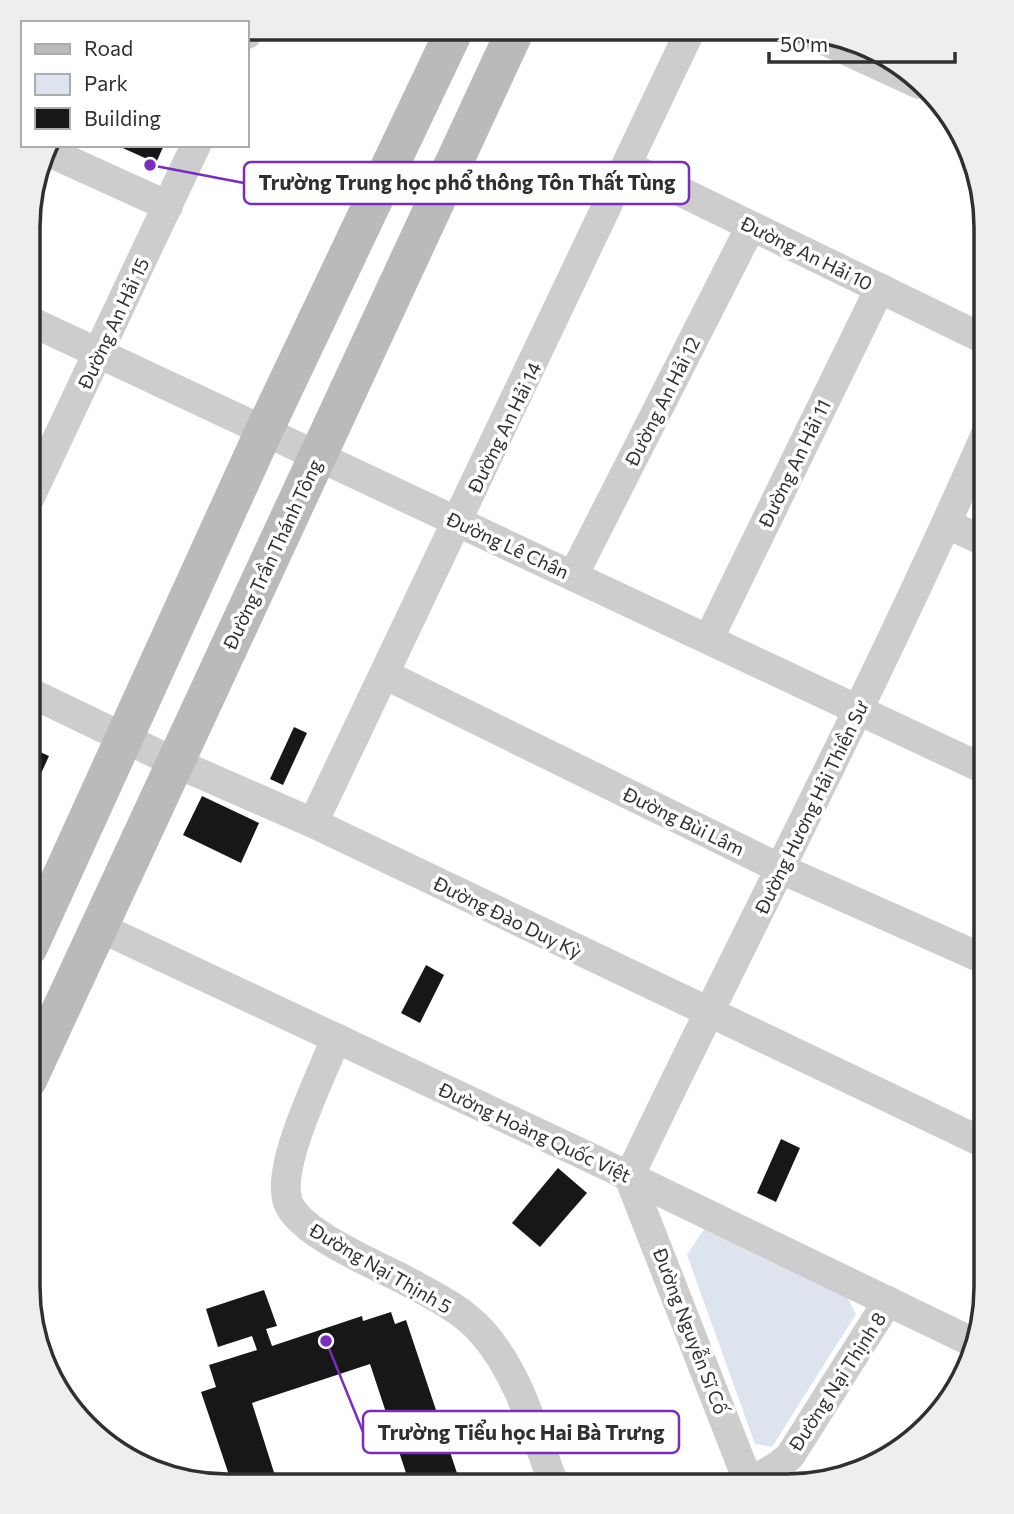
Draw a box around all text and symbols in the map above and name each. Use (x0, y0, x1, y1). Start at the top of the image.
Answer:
legend (21, 21, 248, 147)
scale bar (769, 21, 954, 65)
text: 50 m (780, 31, 828, 56)
text: Road (84, 35, 133, 60)
text: Park (84, 70, 128, 95)
text: Building (84, 105, 161, 130)
callout: Trường Trung học phổ thông Tôn Thất Tùng (244, 162, 689, 204)
text: Trường Trung học phổ thông Tôn Thất Tùng (258, 169, 676, 195)
street label: Đường An Hải 10 (737, 211, 877, 295)
street label: Đường An Hải 15 (72, 254, 153, 393)
street label: Đường An Hải 12 (619, 333, 704, 470)
street label: Đường An Hải 14 (462, 358, 546, 497)
street label: Đường An Hải 11 (753, 395, 835, 532)
street label: Đường Trần Thánh Tông (217, 455, 326, 653)
street label: Đường Lê Chân (442, 506, 573, 583)
street label: Đường Hương Hải Thiền Sư (749, 696, 873, 918)
street label: Đường Bùi Lâm (619, 781, 748, 860)
street label: Đường Đào Duy Kỳ (429, 871, 586, 963)
street label: Đường Hoàng Quốc Việt (434, 1077, 635, 1187)
street label: Đường Nại Thịnh 5 (305, 1218, 456, 1318)
street label: Đường Nguyễn Sĩ Cố (648, 1244, 734, 1418)
street label: Đường Nại Thịnh 8 (783, 1307, 890, 1455)
callout: Trường Tiểu học Hai Bà Trưng (363, 1411, 679, 1453)
text: Trường Tiểu học Hai Bà Trưng (377, 1419, 665, 1445)

